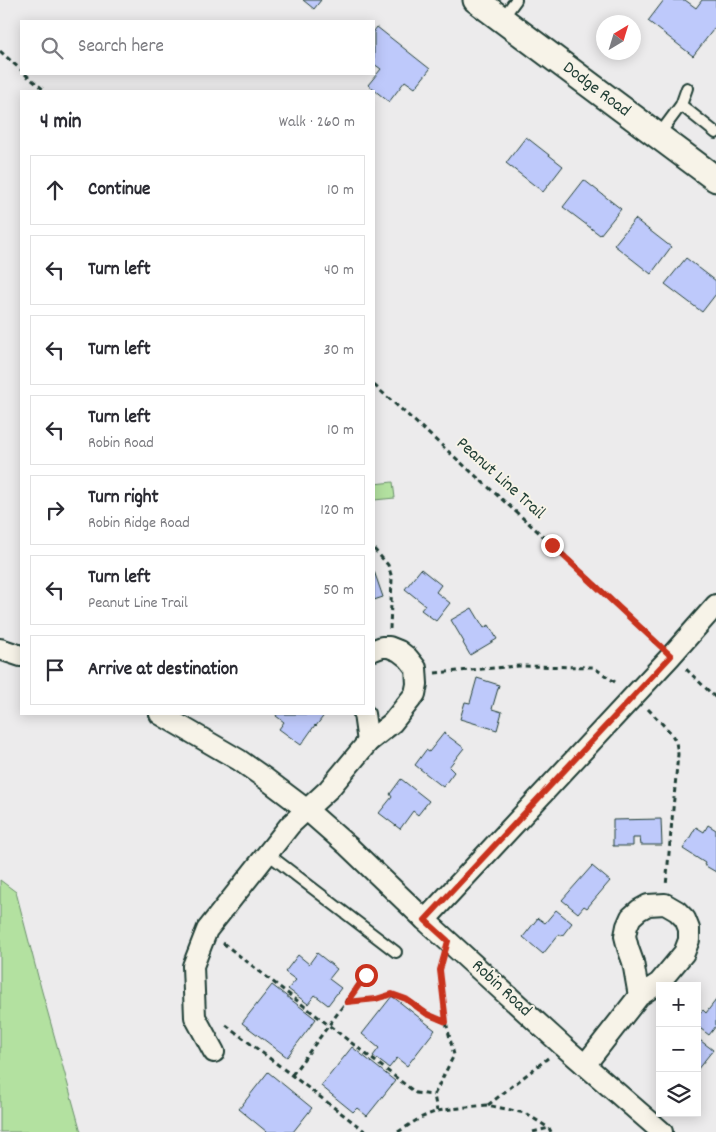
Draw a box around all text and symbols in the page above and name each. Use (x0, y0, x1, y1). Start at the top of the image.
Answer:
north arrow (596, 15, 641, 60)
search box (20, 20, 375, 75)
icon: search (38, 34, 66, 62)
text: Search here (78, 34, 164, 61)
street label: Dodge Road (557, 56, 635, 124)
text: 4 min (40, 108, 82, 138)
text: Walk · 260 m (279, 111, 355, 134)
icon: ahead (41, 176, 69, 204)
text: Continue (88, 177, 150, 204)
text: 10 m (327, 179, 354, 202)
icon: left (41, 256, 69, 284)
text: Turn left (88, 257, 151, 284)
text: 40 m (324, 259, 354, 282)
icon: left (41, 336, 69, 364)
text: Turn left (88, 337, 151, 364)
text: 30 m (324, 339, 354, 362)
text: Turn left (88, 405, 151, 432)
icon: left (41, 416, 69, 444)
text: 10 m (327, 419, 354, 442)
text: Robin Road (88, 432, 154, 455)
street label: Peanut Line Trail (450, 432, 551, 526)
text: Turn right (88, 485, 159, 512)
icon: right (41, 496, 69, 524)
text: 120 m (320, 499, 354, 522)
text: Robin Ridge Road (88, 512, 190, 535)
route end (541, 534, 564, 557)
text: Turn left (88, 565, 151, 592)
icon: left (41, 576, 69, 604)
text: 50 m (323, 579, 354, 602)
text: Peanut Line Trail (88, 592, 188, 615)
icon: arrive (41, 656, 69, 684)
text: Arrive at destination (88, 657, 238, 684)
street label: Robin Road (465, 955, 537, 1023)
route start (355, 964, 378, 987)
map controls (656, 982, 701, 1117)
button: + (656, 982, 701, 1027)
button: − (656, 1027, 701, 1072)
button: layers (656, 1072, 701, 1117)

